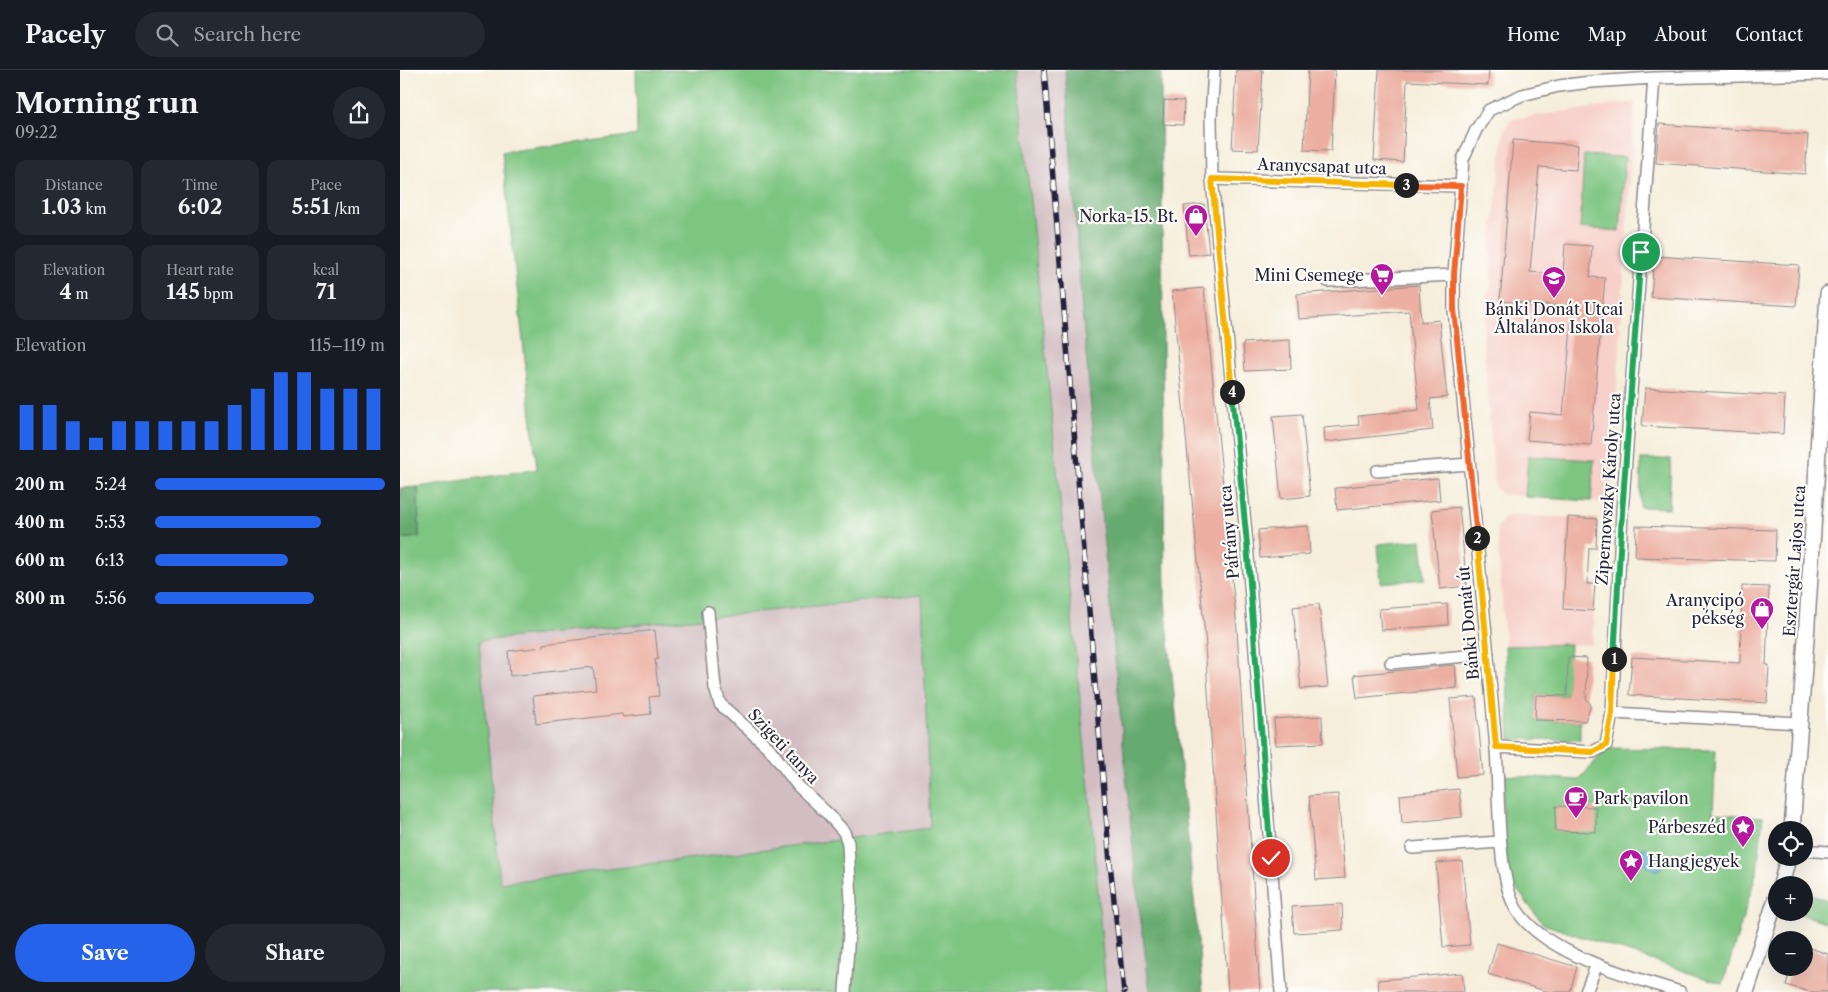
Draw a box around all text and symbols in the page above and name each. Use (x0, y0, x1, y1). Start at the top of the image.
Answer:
search box (135, 12, 485, 57)
text: Pacely (25, 20, 105, 49)
icon: search (153, 21, 181, 49)
text: Search here (193, 23, 301, 46)
text: Home (1507, 24, 1560, 46)
text: Map (1588, 24, 1626, 46)
text: About (1654, 24, 1707, 46)
text: Contact (1735, 24, 1803, 46)
text: Morning run (15, 86, 199, 120)
button: share (333, 87, 385, 139)
text: 09:22 (15, 122, 57, 142)
street label: Aranycsapat utca (1256, 154, 1388, 178)
pin: 3 (1394, 172, 1418, 198)
text: Distance (45, 176, 103, 194)
text: Time (182, 176, 218, 194)
text: Pace (310, 176, 342, 194)
text: 3 (1403, 176, 1410, 194)
text: 1.03 (41, 194, 82, 219)
text: 6:02 (178, 194, 222, 219)
text: 5:51 (292, 194, 330, 219)
text: km (82, 200, 107, 218)
text: /km (330, 200, 360, 218)
shop icon: Norka-15. Bt. (1183, 203, 1209, 237)
place label: Norka-15. Bt. (1079, 206, 1178, 226)
pin (1620, 231, 1662, 273)
icon: arrive (1627, 238, 1655, 266)
text: Elevation (43, 261, 105, 279)
text: Heart rate (166, 261, 234, 279)
text: kcal (313, 261, 339, 279)
supermarket icon: Mini Csemege (1369, 262, 1395, 296)
place label: Mini Csemege (1254, 265, 1364, 285)
school or university icon: Bánki Donát Utcai Általános Iskola (1541, 265, 1567, 299)
text: 4 (59, 279, 72, 304)
text: 145 (166, 279, 200, 304)
text: 71 (316, 279, 336, 304)
text: m (72, 285, 89, 303)
text: bpm (200, 285, 234, 303)
place label: Bánki Donát Utcai Általános Iskola (1485, 299, 1623, 337)
text: Elevation (15, 335, 86, 355)
text: 115–119 m (309, 335, 385, 355)
pin: 4 (1220, 380, 1244, 404)
text: 4 (1228, 383, 1237, 401)
street label: Zipernovszky Károly utca (1591, 392, 1625, 586)
text: 200 m (15, 474, 65, 494)
text: 5:24 (95, 474, 127, 494)
street label: Páfrány utca (1215, 484, 1243, 580)
street label: Esztergár Lajos utca (1779, 484, 1809, 637)
text: 400 m (15, 512, 65, 532)
text: 5:53 (95, 512, 126, 532)
pin: 2 (1464, 526, 1490, 550)
text: 2 (1473, 529, 1482, 547)
text: 600 m (15, 550, 65, 570)
text: 6:13 (95, 550, 124, 570)
street label: Bánki Donát út (1453, 565, 1483, 681)
text: 800 m (15, 588, 65, 608)
text: 5:56 (95, 588, 126, 608)
place label: Aranycipó pékség (1665, 590, 1745, 628)
shop icon: Aranycipó pékség (1749, 596, 1775, 630)
pin: 1 (1602, 646, 1626, 672)
text: 1 (1611, 650, 1618, 668)
street label: Szigeti tanya (744, 704, 824, 788)
cafe icon: Park pavilon (1563, 785, 1589, 819)
place label: Park pavilon (1594, 788, 1689, 808)
place icon: Párbeszéd (1730, 814, 1756, 848)
place label: Párbeszéd (1648, 817, 1726, 837)
map controls (1768, 821, 1813, 976)
button: locate (1768, 821, 1813, 866)
pin (1250, 837, 1292, 879)
icon: check (1257, 844, 1285, 872)
place icon: Hangjegyek (1618, 848, 1644, 882)
place label: Hangjegyek (1648, 851, 1740, 871)
button: + (1768, 876, 1813, 921)
button: Save (15, 924, 195, 982)
button: Share (205, 924, 385, 982)
button: − (1768, 931, 1813, 976)

